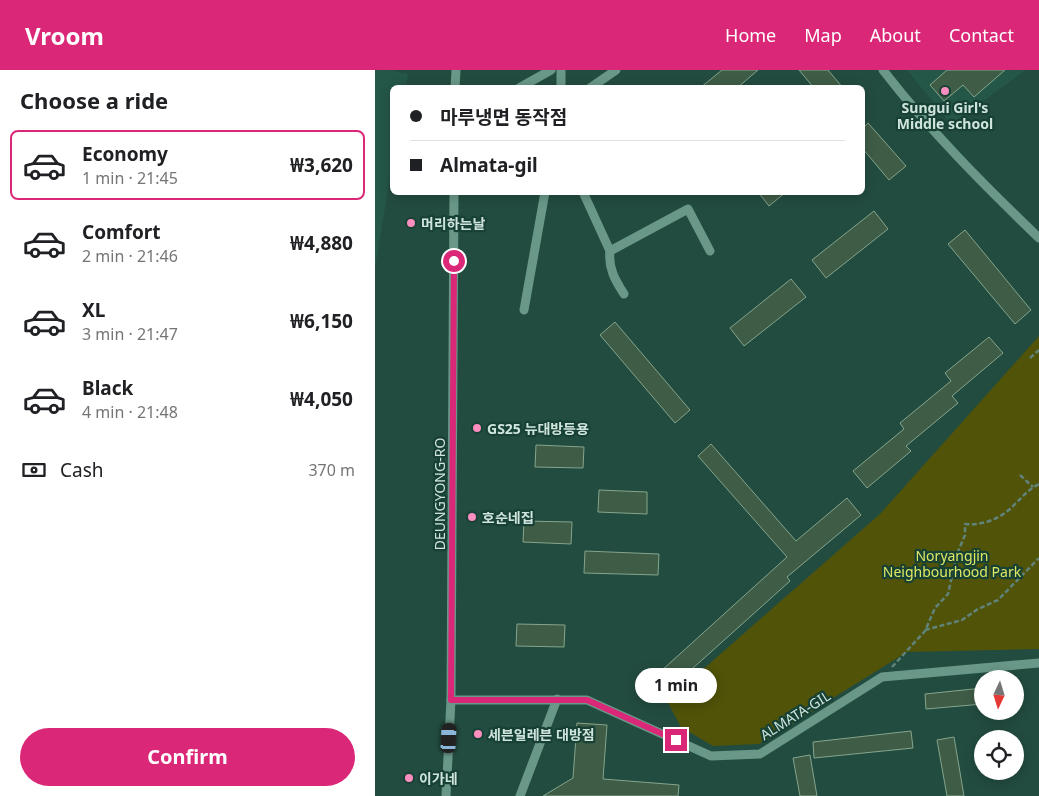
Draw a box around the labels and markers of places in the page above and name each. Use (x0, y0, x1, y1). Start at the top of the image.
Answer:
marker: Sungui Girl's Middle school (939, 85, 951, 97)
place label: Sungui Girl's Middle school (897, 98, 993, 133)
place label: 머리하는날 (421, 214, 486, 233)
marker: 머리하는날 (405, 217, 417, 229)
place label: GS25 뉴대방등용 (487, 419, 589, 438)
marker: GS25 뉴대방등용 (471, 422, 483, 434)
place label: 호순네집 (482, 508, 534, 527)
marker: 호순네집 (466, 511, 478, 523)
place label: 세븐일레븐 대방점 (488, 725, 595, 744)
marker: 세븐일레븐 대방점 (472, 728, 484, 740)
place label: 이가네 (419, 769, 458, 788)
marker: 이가네 (403, 772, 415, 784)

